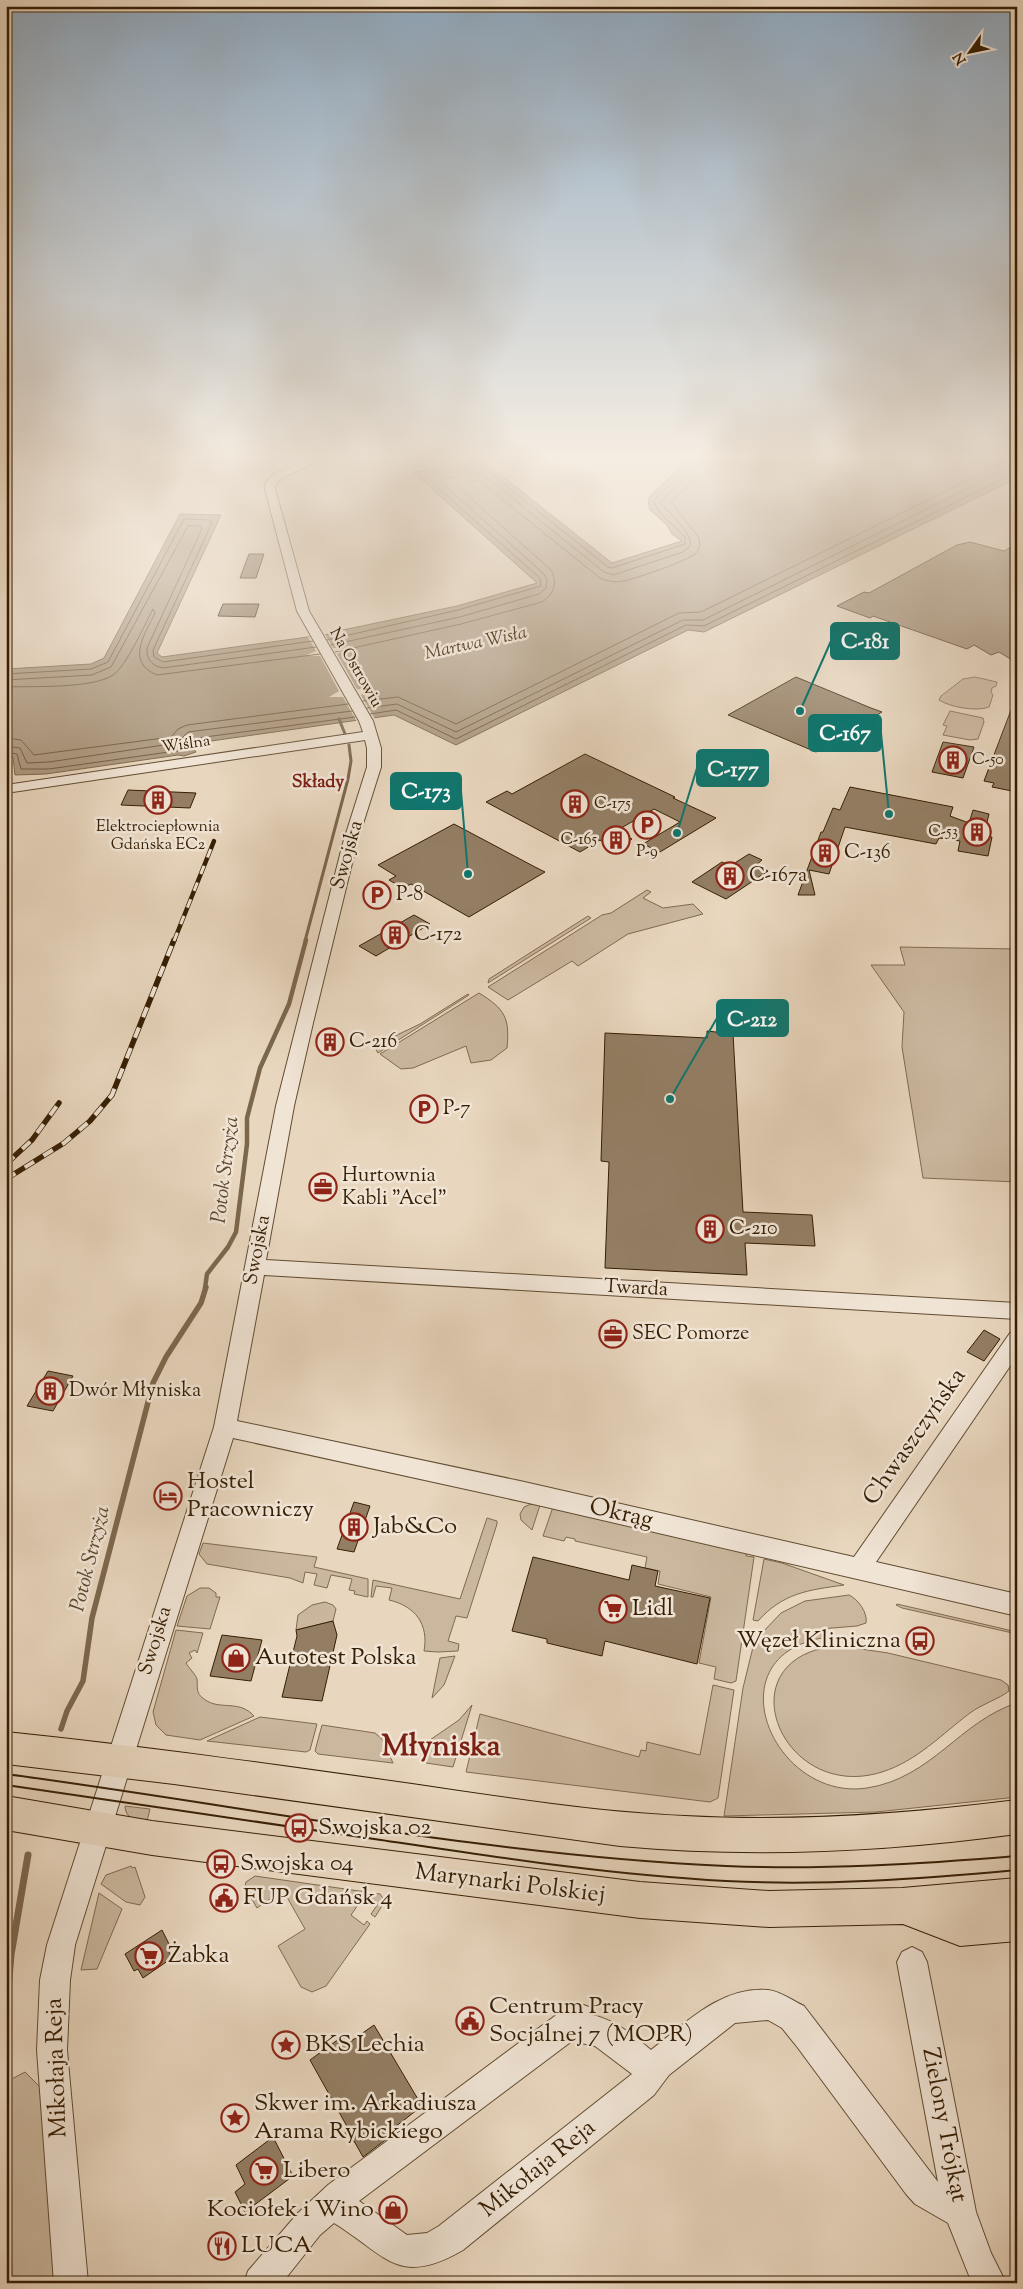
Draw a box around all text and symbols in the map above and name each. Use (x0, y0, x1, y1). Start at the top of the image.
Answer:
north arrow (946, 28, 996, 78)
text: N (949, 48, 972, 68)
water label: Martwa Wisła (422, 620, 530, 668)
callout: C-181 (831, 623, 899, 659)
street label: Na Ostrowiu (323, 624, 387, 712)
text: C-181 (841, 628, 890, 658)
callout: C-167 (809, 715, 881, 751)
text: C-167 (819, 720, 871, 750)
street label: Wiślna (160, 730, 212, 760)
building icon: C-50 (938, 745, 968, 775)
place label: C-50 (972, 749, 1004, 772)
callout: C-177 (697, 750, 768, 786)
text: C-177 (707, 756, 759, 786)
district label: Składy (292, 770, 344, 796)
callout: C-173 (391, 773, 461, 809)
text: C-173 (401, 778, 451, 808)
building icon: Elektrociepłownia Gdańska EC2 (143, 785, 173, 815)
building icon: C-175 (560, 789, 590, 819)
place label: C-175 (594, 793, 631, 816)
parking icon: P-9 (632, 810, 662, 840)
place label: Elektrociepłownia Gdańska EC2 (96, 816, 221, 857)
street label: Swojska (324, 817, 372, 893)
building icon: C-53 (962, 817, 992, 847)
place label: C-53 (928, 821, 958, 844)
building icon: C-165 (601, 825, 631, 855)
place label: C-165 (560, 829, 598, 852)
building icon: C-136 (810, 838, 840, 868)
place label: C-136 (844, 839, 891, 868)
place label: P-9 (636, 841, 658, 864)
building icon: C-167a (715, 861, 745, 891)
place label: C-167a (749, 862, 807, 891)
parking icon: P-8 (362, 880, 392, 910)
place label: P-8 (396, 881, 423, 910)
building icon: C-172 (380, 920, 410, 950)
place label: C-172 (414, 921, 462, 950)
callout: C-212 (717, 1000, 788, 1036)
text: C-212 (727, 1006, 777, 1036)
building icon: C-216 (315, 1027, 345, 1057)
place label: C-216 (349, 1028, 397, 1057)
parking icon: P-7 (409, 1094, 439, 1124)
place label: P-7 (443, 1095, 470, 1124)
water label: Potok Strzyża (205, 1115, 247, 1225)
place label: Hurtownia Kabli "Acel" (342, 1162, 447, 1214)
office icon: Hurtownia Kabli "Acel" (308, 1172, 338, 1202)
street label: Swojska (237, 1213, 279, 1287)
building icon: C-210 (695, 1214, 725, 1244)
place label: C-210 (729, 1215, 778, 1244)
street label: Twarda (603, 1273, 669, 1305)
office icon: SEC Pomorze (598, 1319, 628, 1349)
place label: SEC Pomorze (632, 1320, 749, 1349)
street label: Chwaszczyńska (855, 1362, 975, 1512)
building icon: Dwór Młyniska (35, 1376, 65, 1406)
place label: Dwór Młyniska (69, 1377, 201, 1406)
place label: Hostel Pracowniczy (187, 1465, 314, 1527)
hotel icon: Hostel Pracowniczy (153, 1481, 183, 1511)
street label: Okrąg (586, 1490, 657, 1538)
water label: Potok Strzyża (63, 1503, 119, 1615)
place label: Jab&Co (371, 1510, 457, 1544)
building icon: Jab&Co (339, 1512, 369, 1542)
place label: Lidl (632, 1592, 674, 1626)
supermarket icon: Lidl (598, 1594, 628, 1624)
street label: Swojska (132, 1603, 180, 1679)
place label: Węzeł Kliniczna (737, 1624, 901, 1658)
bus stop icon: Węzeł Kliniczna (905, 1626, 935, 1656)
place label: Autotest Polska (255, 1641, 417, 1675)
shop icon: Autotest Polska (221, 1643, 251, 1673)
district label: Młyniska (381, 1726, 501, 1769)
place label: Swojska 02 (318, 1811, 432, 1845)
bus stop icon: Swojska 02 (284, 1813, 314, 1843)
place label: Swojska 04 (240, 1847, 354, 1881)
bus stop icon: Swojska 04 (206, 1849, 236, 1879)
street label: Marynarki Polskiej (413, 1855, 607, 1913)
place label: FUP Gdańsk 4 (243, 1881, 393, 1915)
public building icon: FUP Gdańsk 4 (209, 1883, 239, 1913)
place label: Żabka (168, 1939, 230, 1973)
supermarket icon: Żabka (134, 1941, 164, 1971)
place label: Centrum Pracy Socjalnej 7 (MOPR) (489, 1990, 693, 2052)
street label: Mikołaja Reja (38, 1997, 76, 2139)
public building icon: Centrum Pracy Socjalnej 7 (MOPR) (455, 2006, 485, 2036)
place label: BKS Lechia (305, 2028, 425, 2062)
place icon: BKS Lechia (271, 2030, 301, 2060)
street label: Zielony Trójkąt (912, 2045, 976, 2205)
place label: Skwer im. Arkadiusza Arama Rybickiego (254, 2087, 477, 2149)
place icon: Skwer im. Arkadiusza Arama Rybickiego (220, 2103, 250, 2133)
street label: Mikołaja Reja (473, 2112, 603, 2226)
place label: Libero (283, 2154, 351, 2188)
supermarket icon: Libero (249, 2156, 279, 2186)
place label: Kociołek i Wino (207, 2193, 374, 2227)
shop icon: Kociołek i Wino (378, 2195, 408, 2225)
place label: LUCA (241, 2229, 313, 2263)
restaurant icon: LUCA (207, 2231, 237, 2261)

